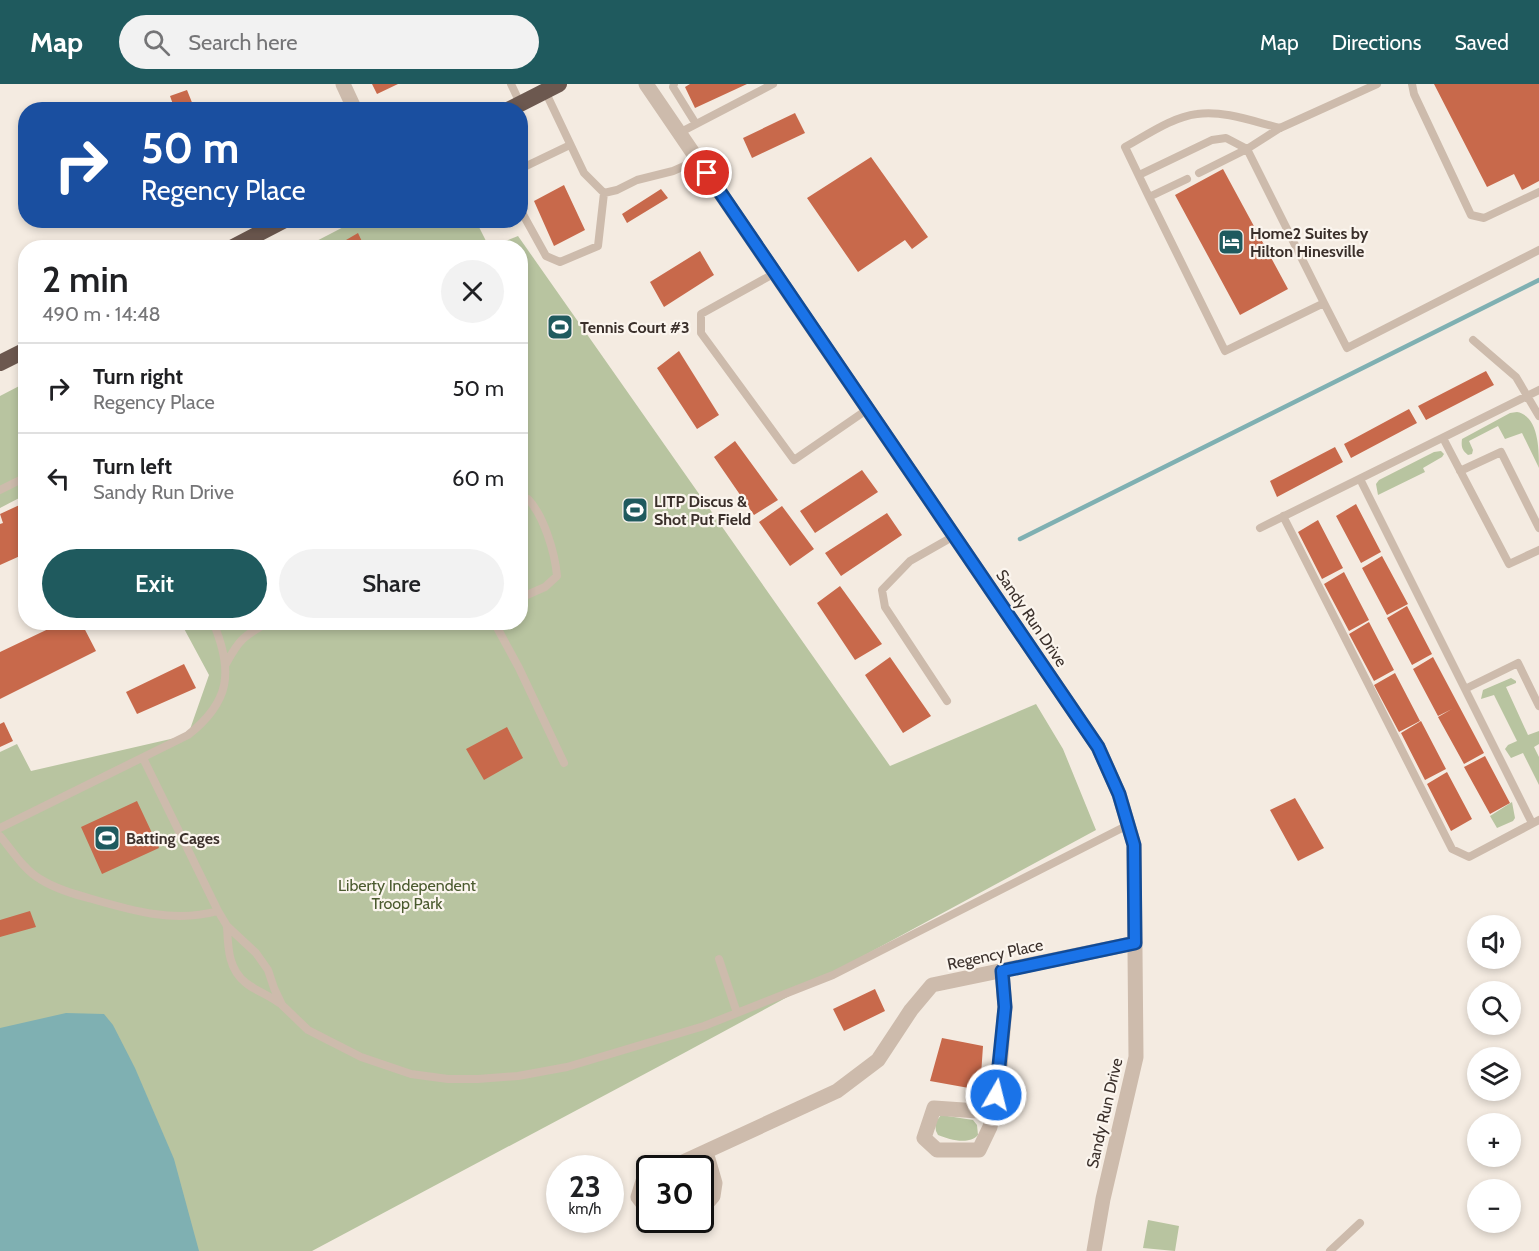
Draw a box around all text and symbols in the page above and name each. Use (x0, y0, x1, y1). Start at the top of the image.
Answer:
search box (119, 15, 539, 69)
text: Map (30, 25, 83, 59)
icon: search (140, 26, 173, 59)
text: Search here (188, 29, 297, 56)
text: Map (1260, 30, 1299, 55)
text: Directions (1332, 30, 1421, 55)
text: Saved (1454, 30, 1509, 55)
text: 50 m (141, 122, 239, 174)
icon: right (42, 126, 120, 204)
pin (681, 147, 732, 198)
icon: arrive (690, 156, 723, 189)
text: Regency Place (141, 174, 305, 207)
place label: Home2 Suites by Hilton Hinesville (1250, 224, 1369, 261)
hotel icon: Home2 Suites by Hilton Hinesville (1216, 227, 1246, 257)
text: 2 min (42, 257, 129, 301)
button: close (441, 260, 504, 323)
text: 490 m · 14:48 (42, 302, 161, 326)
sports icon: Tennis Court #3 (545, 312, 575, 342)
place label: Tennis Court #3 (580, 318, 690, 337)
text: Turn right (93, 363, 183, 390)
icon: right (42, 372, 75, 405)
text: 50 m (452, 375, 504, 402)
text: Regency Place (93, 390, 215, 414)
text: Turn left (93, 453, 172, 480)
icon: left (42, 462, 75, 495)
text: 60 m (452, 465, 504, 492)
text: Sandy Run Drive (93, 480, 234, 504)
place label: LITP Discus & Shot Put Field (654, 492, 751, 529)
sports icon: LITP Discus & Shot Put Field (620, 495, 650, 525)
button: Exit (42, 549, 267, 618)
button: Share (279, 549, 504, 618)
street label: Sandy Run Drive (992, 566, 1071, 670)
sports icon: Batting Cages (92, 823, 122, 853)
place label: Batting Cages (126, 829, 220, 848)
park label: Liberty Independent Troop Park (338, 876, 477, 913)
map controls (1467, 915, 1521, 1233)
button: sound (1467, 915, 1521, 969)
street label: Regency Place (945, 935, 1045, 974)
button: search (1467, 981, 1521, 1035)
button: layers (1467, 1047, 1521, 1101)
street label: Sandy Run Drive (1083, 1056, 1126, 1170)
position arrow (964, 1063, 1028, 1127)
button: + (1467, 1113, 1521, 1167)
speed limit sign: 30 (636, 1155, 714, 1233)
text: 23 (569, 1168, 601, 1205)
button: − (1467, 1179, 1521, 1233)
text: km/h (569, 1200, 601, 1218)

